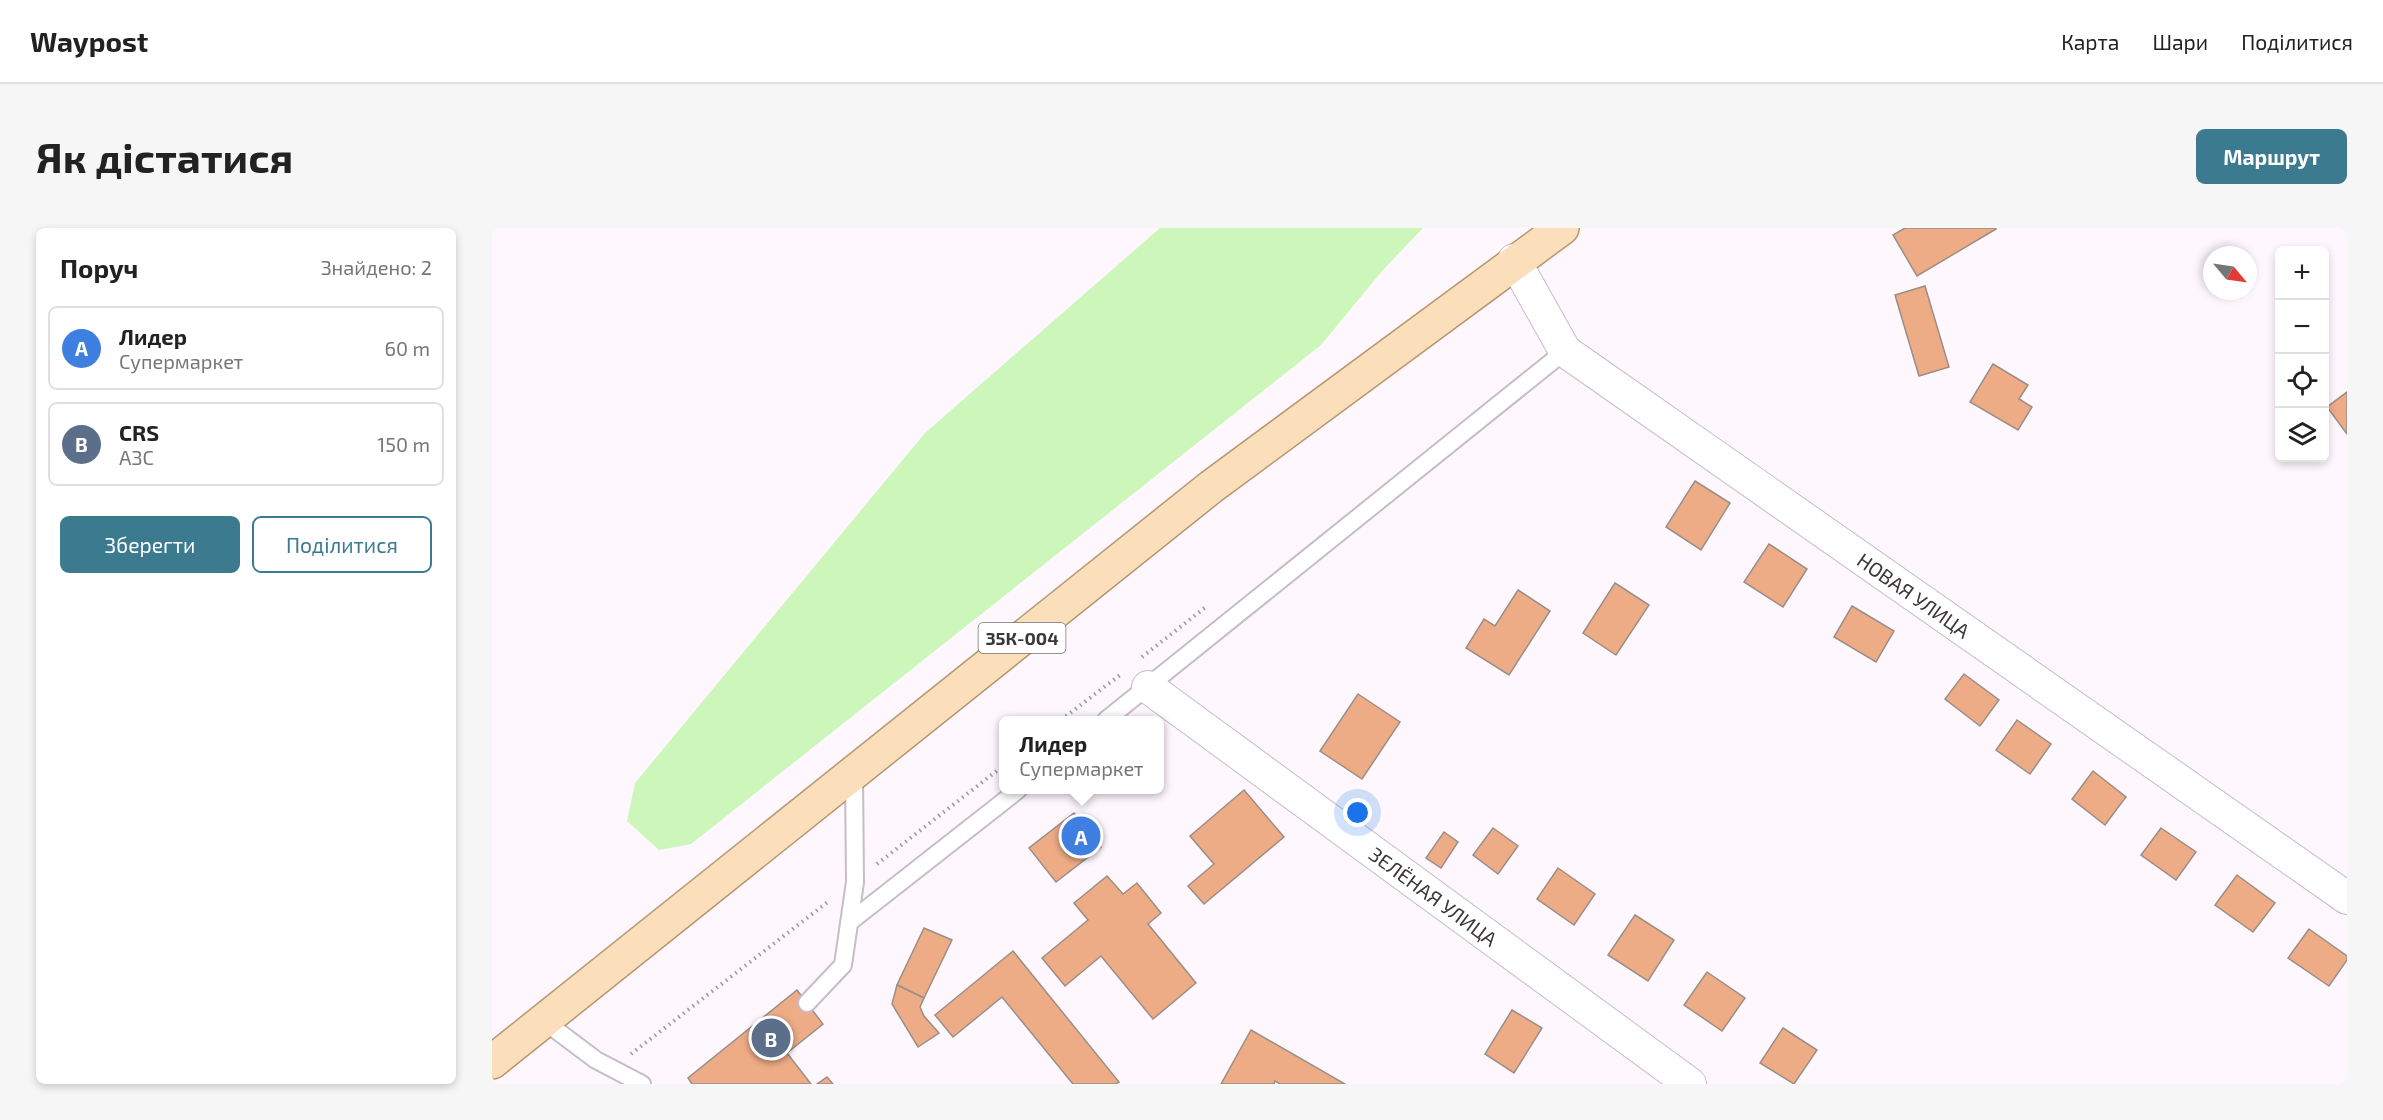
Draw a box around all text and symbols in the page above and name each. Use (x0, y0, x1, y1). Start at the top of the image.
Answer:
text: Waypost (30, 24, 148, 58)
text: Карта (2061, 29, 2119, 54)
text: Шари (2152, 29, 2208, 54)
text: Поділитися (2241, 29, 2353, 54)
button: Маршрут (2196, 129, 2347, 184)
text: Як дістатися (36, 131, 293, 181)
north arrow (2203, 246, 2257, 300)
map controls (2275, 246, 2329, 462)
button: + (2275, 246, 2329, 300)
text: Поруч (60, 252, 138, 283)
text: Знайдено: 2 (321, 255, 432, 279)
button: − (2275, 300, 2329, 354)
text: Лидер (119, 323, 187, 349)
text: A (75, 336, 88, 360)
text: 60 m (385, 336, 430, 360)
text: Супермаркет (119, 349, 243, 373)
button: locate (2275, 354, 2329, 408)
button: layers (2275, 408, 2329, 462)
text: CRS (119, 419, 159, 445)
text: B (75, 432, 88, 456)
text: 150 m (377, 432, 430, 456)
text: АЗС (119, 445, 154, 469)
button: Зберегти (60, 516, 240, 573)
button: Поділитися (252, 516, 432, 573)
street label: НОВАЯ УЛИЦА (1853, 547, 1975, 643)
road number: 35К-004 (978, 623, 1066, 653)
popup (999, 716, 1164, 794)
text: Лидер (1019, 730, 1087, 756)
text: Супермаркет (1019, 756, 1144, 780)
your location (1343, 798, 1372, 827)
pin: A (1062, 814, 1100, 858)
street label: ЗЕЛЁНАЯ УЛИЦА (1365, 841, 1503, 951)
pin: B (752, 1016, 790, 1060)

